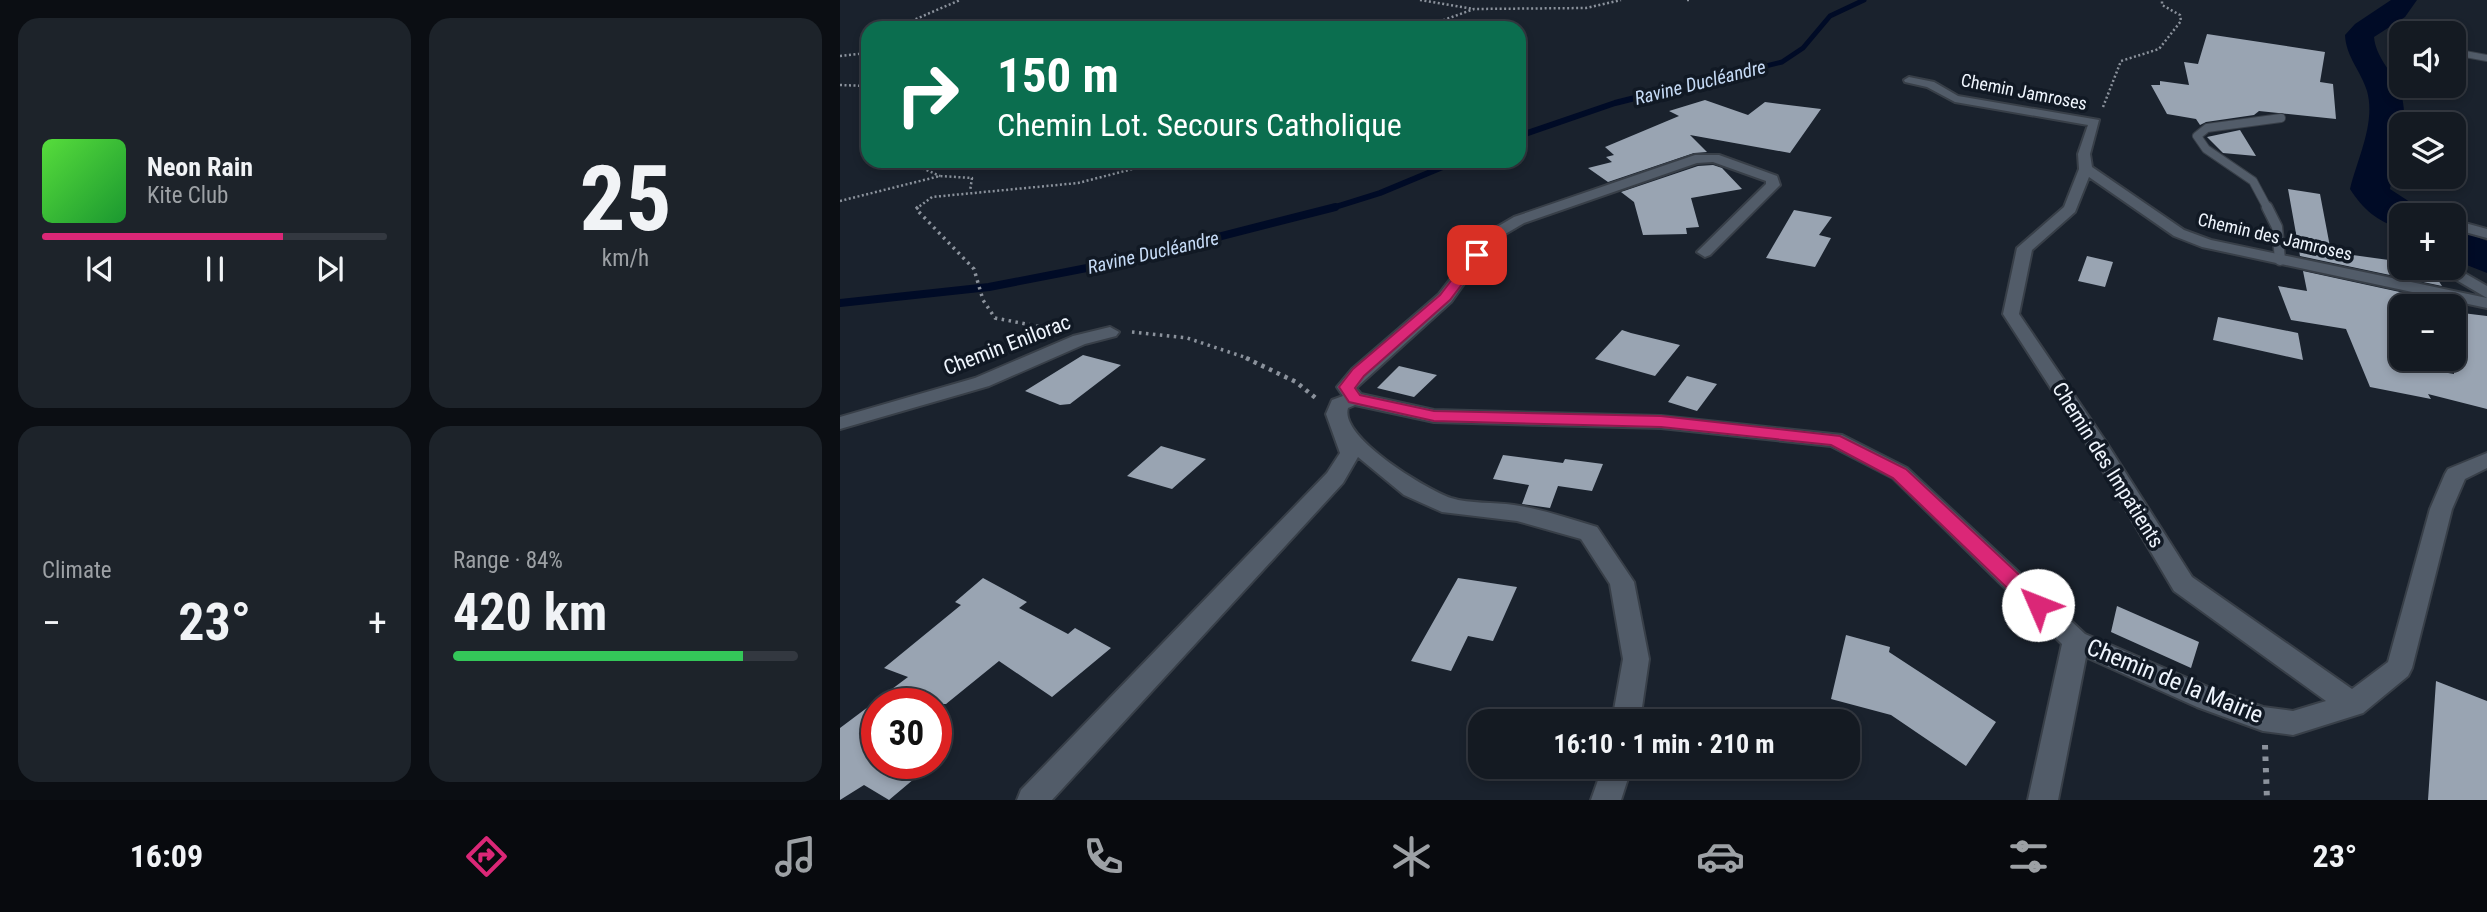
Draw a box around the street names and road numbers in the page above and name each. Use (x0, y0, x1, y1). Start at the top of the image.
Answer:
street label: Chemin Jamroses (1959, 69, 2089, 114)
street label: Chemin des Jamroses (2196, 209, 2354, 264)
street label: Chemin Enilorac (940, 310, 1074, 380)
street label: Chemin des Impatients (2047, 378, 2169, 552)
street label: Chemin de la Mairie (2083, 633, 2267, 729)

